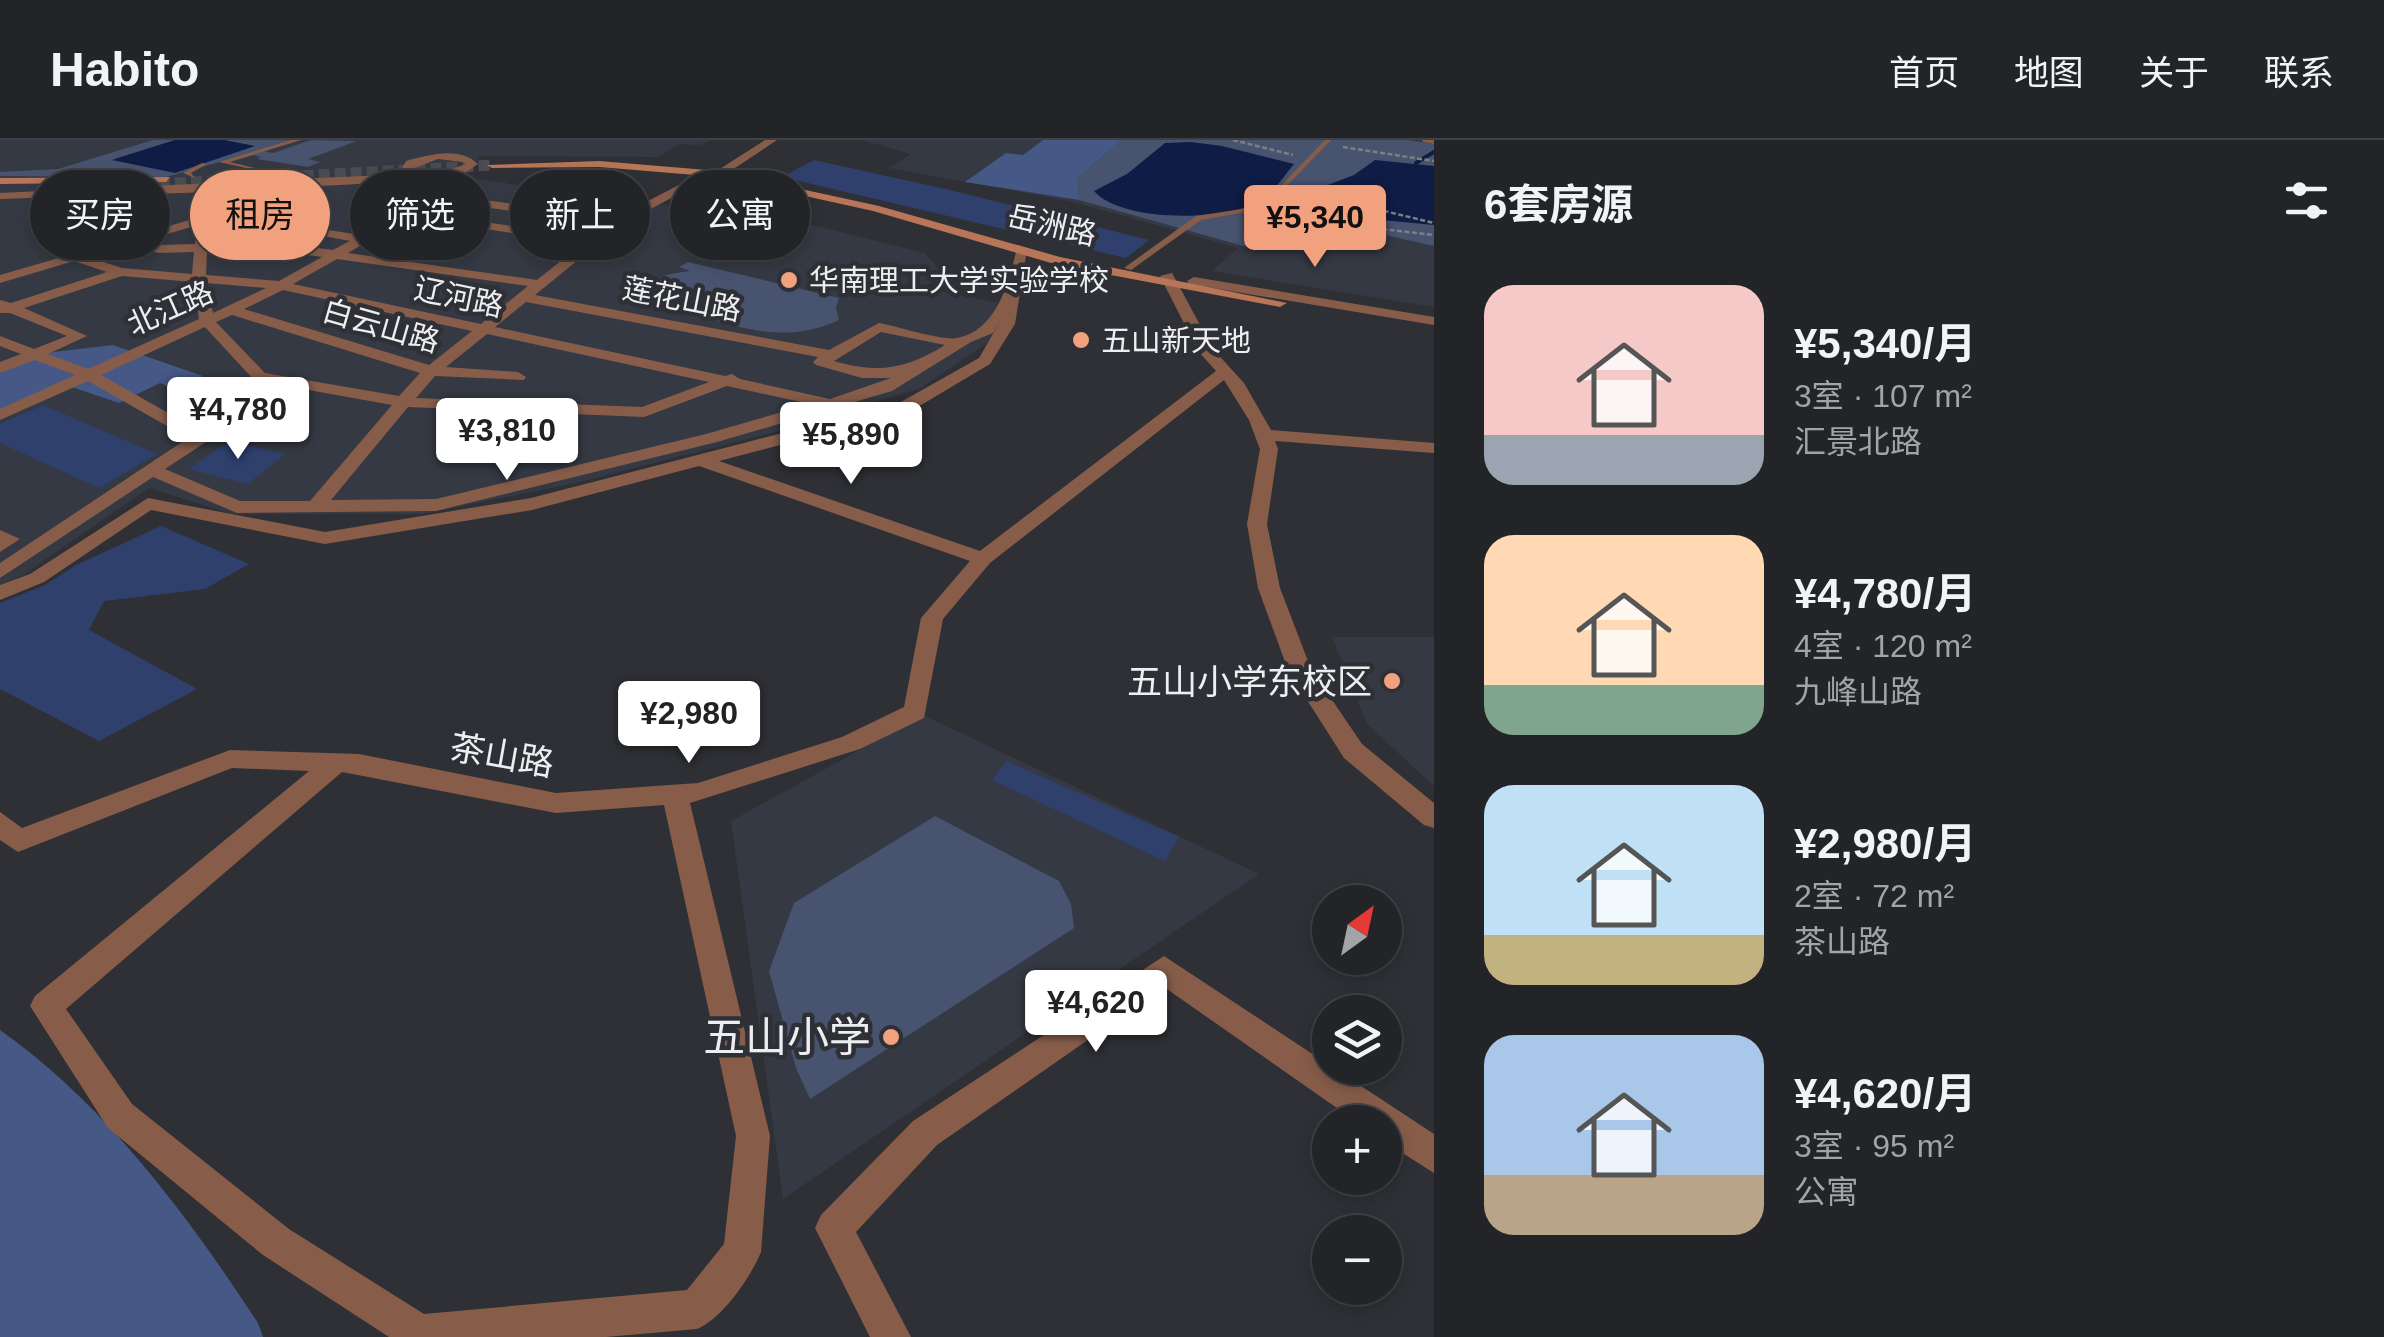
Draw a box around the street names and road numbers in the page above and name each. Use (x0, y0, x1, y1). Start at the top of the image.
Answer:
street label: 岳洲路 (1004, 199, 1100, 251)
street label: 莲花山路 (620, 271, 744, 327)
street label: 辽河路 (412, 272, 506, 322)
street label: 北江路 (122, 275, 218, 341)
street label: 白云山路 (319, 294, 443, 358)
street label: 茶山路 (447, 727, 557, 783)

